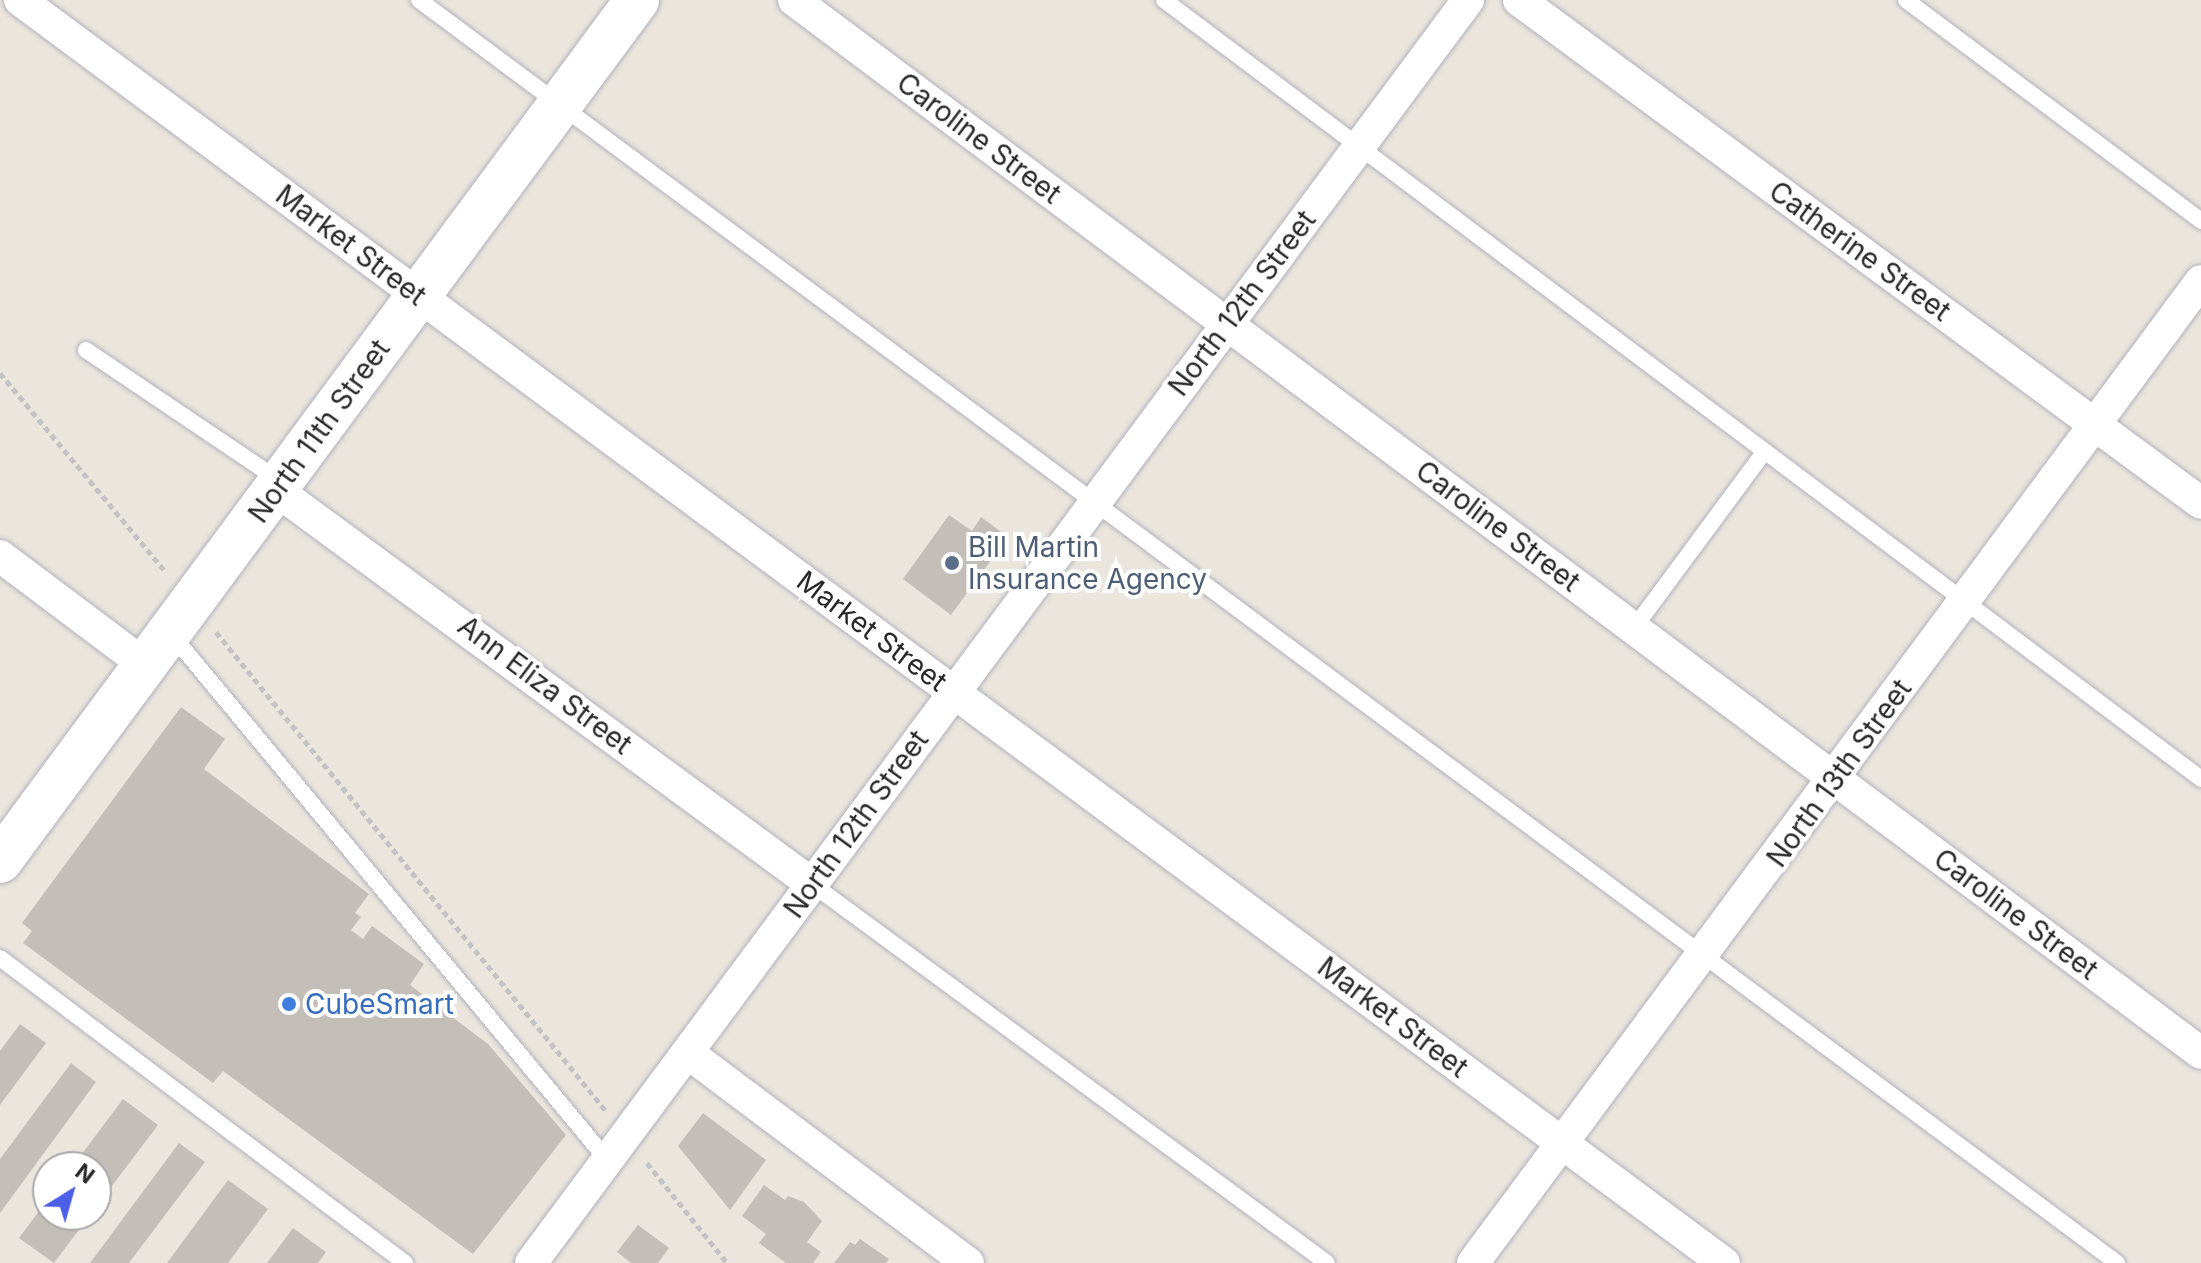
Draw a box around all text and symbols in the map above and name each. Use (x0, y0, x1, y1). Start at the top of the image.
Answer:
street label: Caroline Street (890, 65, 1068, 211)
street label: Catherine Street (1763, 174, 1957, 328)
street label: Market Street (269, 178, 433, 312)
street label: North 12th Street (1161, 204, 1323, 402)
street label: North 11th Street (241, 333, 397, 529)
street label: Caroline Street (1409, 453, 1587, 599)
place label: Bill Martin Insurance Agency (968, 530, 1207, 596)
marker: Bill Martin Insurance Agency (943, 554, 961, 572)
street label: Market Street (790, 564, 954, 698)
street label: Ann Eliza Street (452, 609, 638, 761)
street label: North 13th Street (1760, 673, 1918, 873)
street label: North 12th Street (777, 724, 935, 924)
street label: Caroline Street (1927, 841, 2105, 987)
street label: Market Street (1311, 950, 1475, 1084)
place label: CubeSmart (305, 987, 454, 1021)
marker: CubeSmart (280, 995, 298, 1013)
north arrow (32, 1151, 112, 1231)
text: N (71, 1158, 100, 1189)

